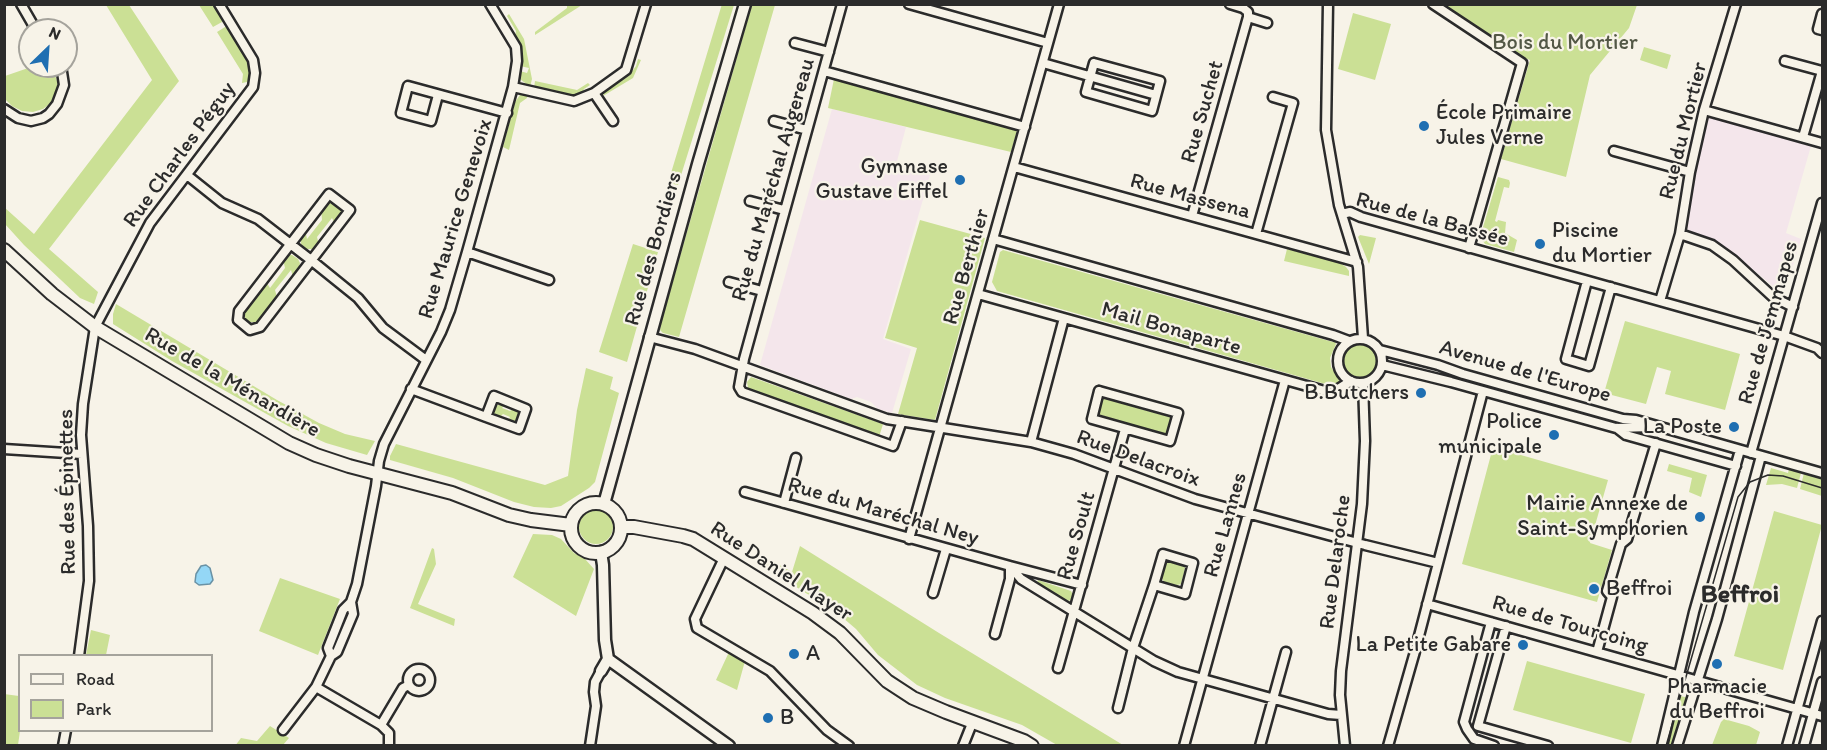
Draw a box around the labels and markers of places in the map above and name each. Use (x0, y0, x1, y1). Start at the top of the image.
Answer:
place label: École Primaire Jules Verne (1436, 100, 1572, 152)
marker: École Primaire Jules Verne (1417, 119, 1431, 133)
place label: Gymnase Gustave Eiffel (816, 154, 948, 206)
marker: Gymnase Gustave Eiffel (953, 173, 967, 187)
place label: Piscine du Mortier (1552, 218, 1652, 270)
marker: Piscine du Mortier (1533, 237, 1547, 251)
place label: B.Butchers (1304, 380, 1409, 406)
marker: B.Butchers (1414, 386, 1428, 400)
place label: Police municipale (1438, 409, 1542, 460)
place label: La Poste (1643, 414, 1722, 440)
marker: La Poste (1727, 420, 1741, 434)
marker: Police municipale (1547, 428, 1561, 442)
place label: Mairie Annexe de Saint-Symphorien (1517, 491, 1688, 542)
marker: Mairie Annexe de Saint-Symphorien (1693, 510, 1707, 524)
place label: Beffroi (1606, 576, 1672, 602)
marker: Beffroi (1587, 582, 1601, 596)
place label: La Petite Gabare (1356, 632, 1511, 658)
marker: La Petite Gabare (1516, 638, 1530, 652)
place label: A (806, 641, 820, 667)
marker: A (787, 647, 801, 661)
marker: Pharmacie du Beffroi (1710, 657, 1724, 671)
place label: Pharmacie du Beffroi (1667, 674, 1767, 726)
place label: B (780, 705, 794, 731)
marker: B (761, 711, 775, 725)

